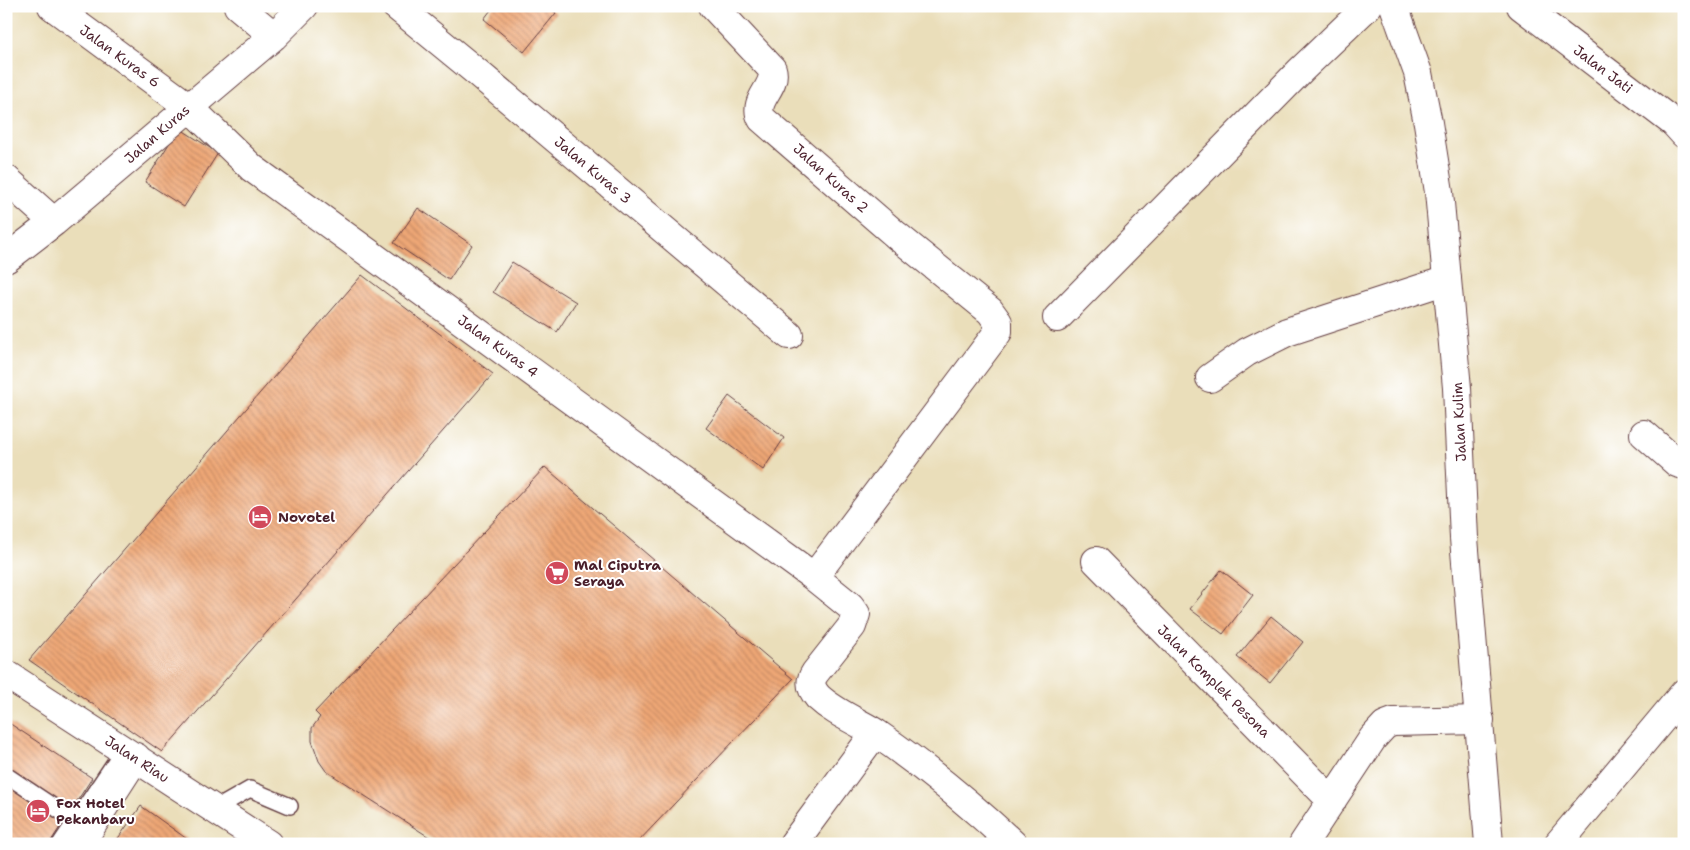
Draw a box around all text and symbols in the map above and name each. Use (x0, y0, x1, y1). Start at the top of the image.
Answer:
street label: Jalan Kuras 6 (76, 21, 164, 91)
street label: Jalan Jati (1570, 41, 1636, 97)
street label: Jalan Kuras (121, 101, 193, 167)
street label: Jalan Kuras 3 (551, 132, 635, 208)
street label: Jalan Kuras 2 (790, 139, 872, 217)
street label: Jalan Kuras 4 (454, 311, 542, 381)
street label: Jalan Kulim (1448, 382, 1470, 462)
hotel icon: Novotel (247, 504, 273, 530)
place label: Novotel (278, 508, 335, 526)
place label: Mal Ciputra Seraya (574, 556, 661, 590)
supermarket icon: Mal Ciputra Seraya (544, 560, 570, 586)
street label: Jalan Komplek Pesona (1154, 621, 1274, 741)
street label: Jalan Riau (101, 732, 173, 786)
place label: Fox Hotel Pekanbaru (56, 794, 135, 828)
hotel icon: Fox Hotel Pekanbaru (25, 798, 51, 824)

